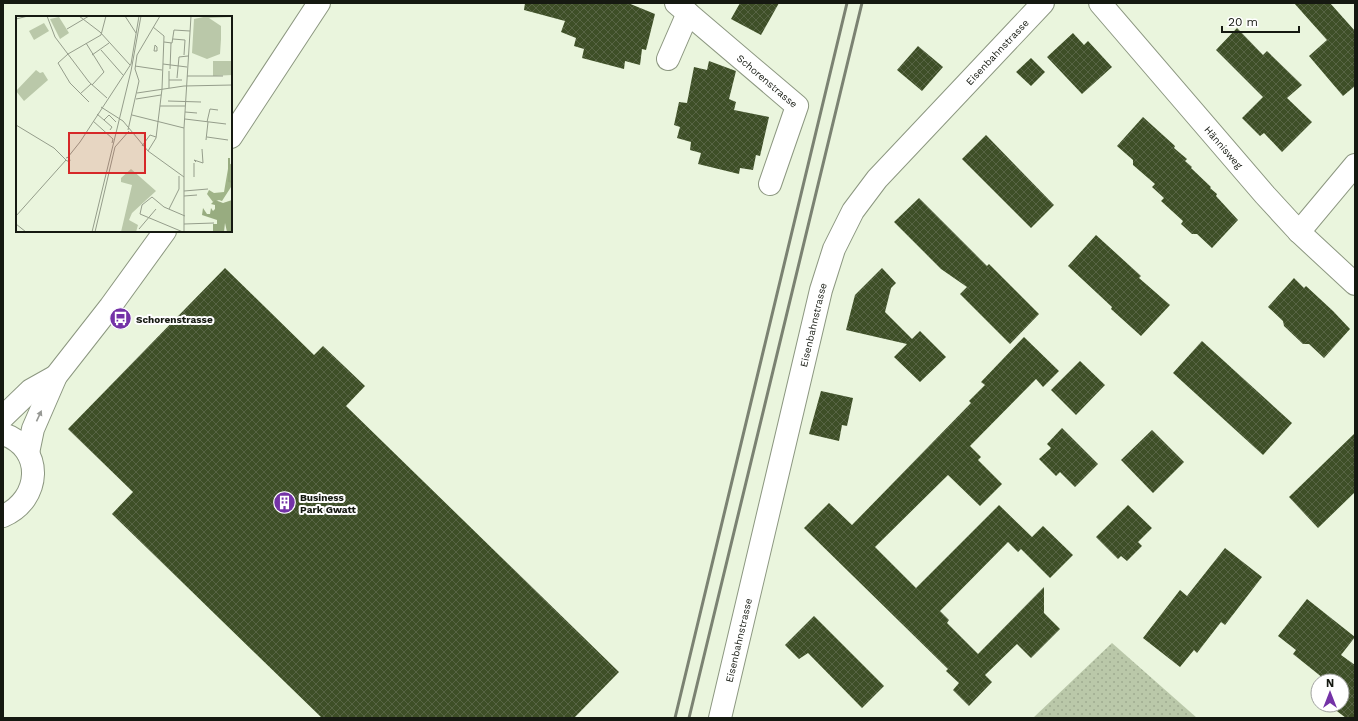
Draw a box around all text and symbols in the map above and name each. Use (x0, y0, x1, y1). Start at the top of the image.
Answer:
scale bar (1222, 8, 1299, 34)
text: 20 m (1228, 15, 1258, 29)
inset map (16, 16, 232, 232)
street label: Eisenbahnstrasse (964, 17, 1031, 87)
street label: Schorenstrasse (735, 52, 800, 110)
street label: Hännisweg (1202, 124, 1245, 171)
street label: Eisenbahnstrasse (798, 281, 829, 368)
bus stop icon: Schorenstrasse (108, 306, 134, 332)
place label: Schorenstrasse (136, 314, 213, 325)
one-way arrow (36, 411, 42, 422)
building icon: Business Park Gwatt (271, 490, 297, 516)
place label: Business Park Gwatt (300, 492, 356, 515)
street label: Eisenbahnstrasse (724, 597, 754, 683)
north arrow (1310, 673, 1350, 713)
text: N (1326, 677, 1334, 690)

